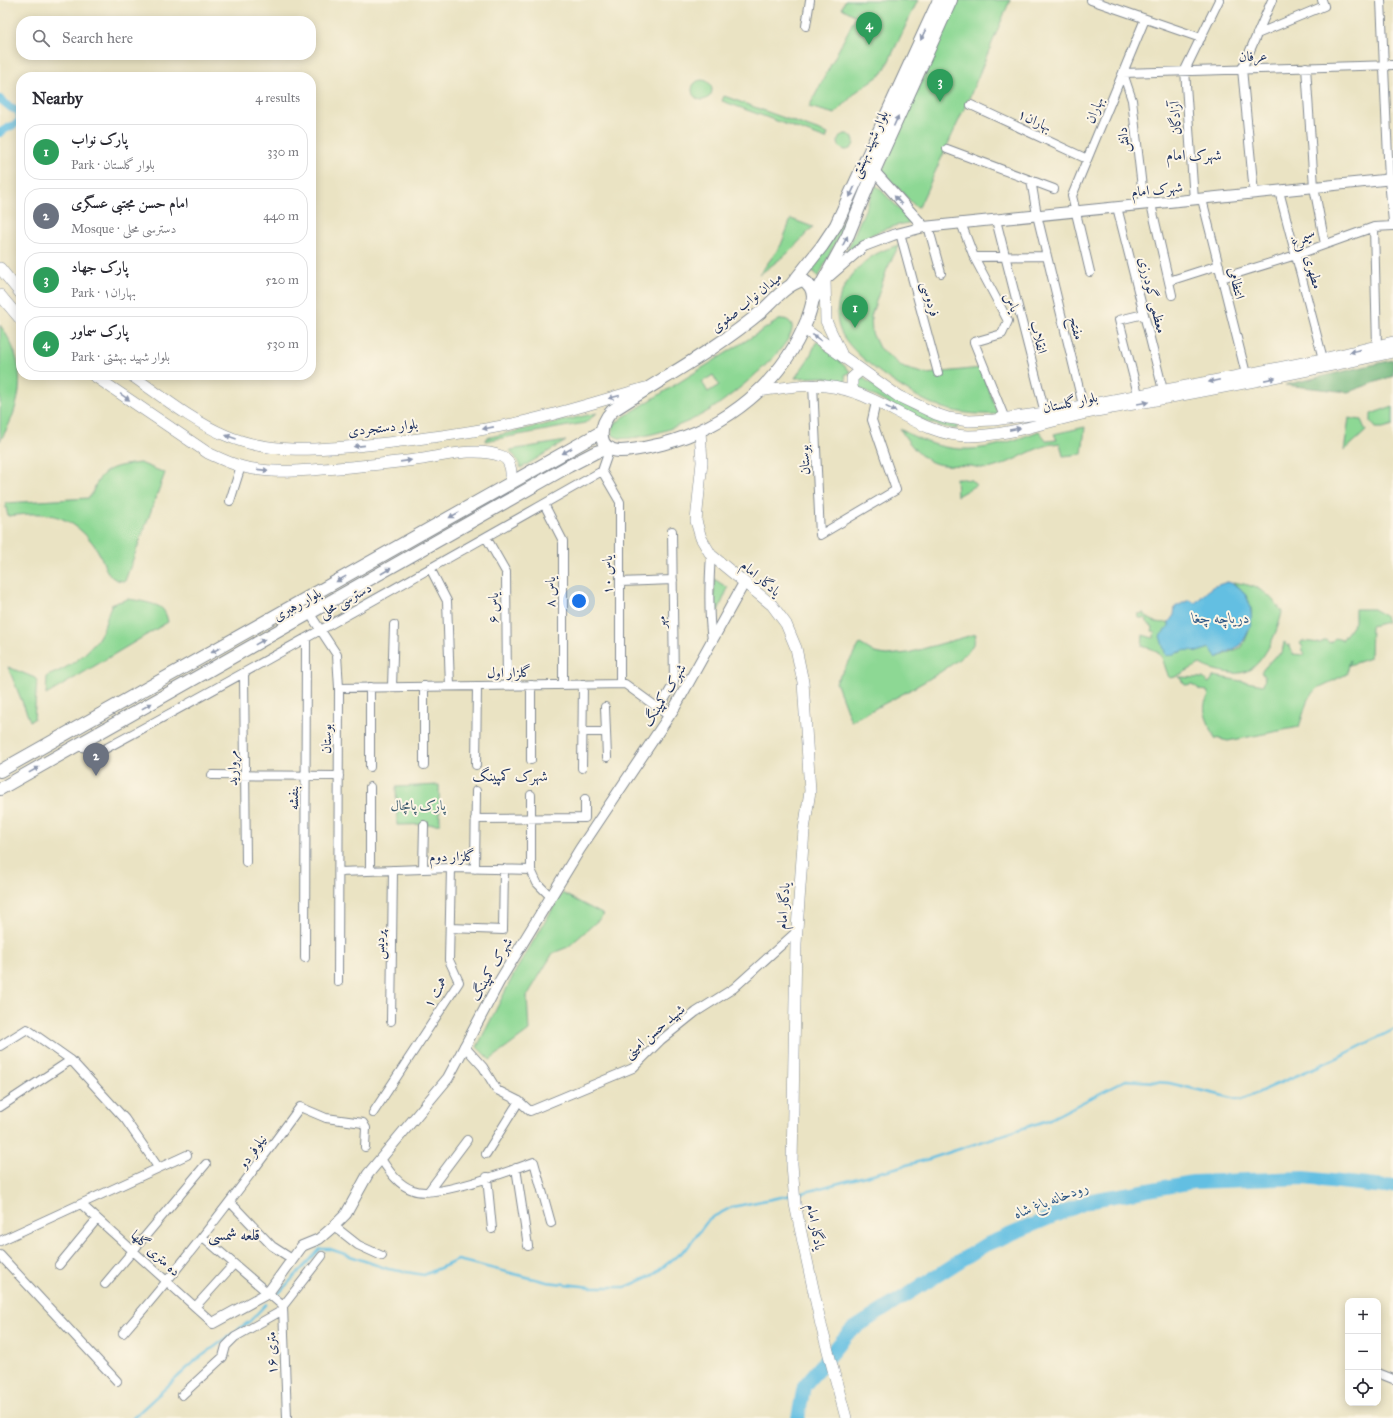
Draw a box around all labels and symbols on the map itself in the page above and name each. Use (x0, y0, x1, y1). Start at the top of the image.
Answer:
pin: 4 (856, 12, 882, 45)
one-way arrow (920, 30, 926, 41)
street label: عرفان (1239, 48, 1268, 66)
pin: 3 (927, 69, 953, 102)
street label: بهاران (1081, 94, 1108, 126)
street label: آزادگان (1166, 98, 1185, 136)
street label: بهاران۱ (1015, 105, 1054, 137)
street label: بلوار شهید بهشتی (847, 107, 893, 181)
one-way arrow (893, 116, 899, 127)
street label: دانش (1114, 126, 1134, 154)
district label: شهرک امام (1166, 146, 1222, 168)
street label: شهرک امام (1130, 178, 1184, 205)
one-way arrow (849, 186, 855, 198)
one-way arrow (894, 195, 903, 204)
street label: سیمرغ (1288, 226, 1319, 254)
one-way arrow (842, 235, 848, 247)
street label: مطهری (1301, 253, 1326, 291)
street label: معظمی گودرزی (1134, 255, 1170, 335)
street label: انتظامی (1224, 265, 1249, 301)
street label: میدان نواب صفوی (707, 269, 785, 336)
street label: فردوسی (917, 280, 943, 319)
street label: یاس (1000, 290, 1024, 316)
pin: 1 (842, 295, 868, 328)
street label: مفتح (1062, 315, 1088, 342)
street label: انقلاب (1026, 319, 1051, 355)
one-way arrow (812, 334, 823, 342)
one-way arrow (1349, 348, 1361, 354)
one-way arrow (1264, 375, 1276, 381)
one-way arrow (1208, 378, 1220, 384)
street label: بلوار گلستان (1041, 388, 1099, 417)
one-way arrow (120, 393, 130, 401)
one-way arrow (608, 394, 620, 400)
one-way arrow (1137, 400, 1149, 406)
one-way arrow (885, 406, 897, 412)
street label: بلوار دستجردی (347, 415, 419, 440)
one-way arrow (482, 425, 494, 431)
one-way arrow (1009, 425, 1021, 431)
one-way arrow (224, 434, 236, 440)
one-way arrow (353, 443, 365, 449)
street label: بوستان (795, 444, 814, 475)
one-way arrow (562, 448, 573, 455)
one-way arrow (400, 458, 412, 464)
one-way arrow (257, 467, 269, 473)
one-way arrow (449, 512, 460, 519)
street label: یاس ۱۰ (599, 554, 616, 595)
street label: یادگار امام (735, 557, 785, 604)
one-way arrow (380, 568, 392, 575)
street label: یاس ۸ (542, 575, 559, 607)
one-way arrow (335, 576, 347, 583)
street label: دسترسی محلی (316, 579, 375, 623)
street label: بلوار رهبری (270, 584, 325, 625)
street label: یاس ۶ (485, 591, 502, 623)
your location (569, 591, 589, 611)
water label: دریاچه چغا (1190, 609, 1250, 629)
street label: مهر (652, 616, 670, 630)
one-way arrow (254, 639, 266, 645)
one-way arrow (210, 646, 222, 653)
street label: شهرک کمپینگ (638, 660, 691, 730)
street label: گلزار اول (487, 664, 531, 681)
one-way arrow (141, 702, 153, 709)
street label: بوستان (318, 724, 335, 754)
pin: 2 (83, 743, 109, 776)
street label: مروارید (224, 750, 242, 786)
one-way arrow (28, 766, 40, 773)
district label: شهرک کمپینگ (472, 766, 548, 786)
street label: بنفشه (285, 786, 302, 810)
park label: پارک پامچال (390, 797, 447, 816)
street label: گلزار دوم (429, 848, 475, 869)
street label: یادگار امام (773, 881, 798, 930)
street label: پردیس (371, 929, 389, 960)
street label: شهرک کمپینگ (466, 934, 517, 1005)
street label: همت ۱ (420, 974, 451, 1011)
street label: شهید حسن امینی (620, 1001, 689, 1063)
street label: نیلوفر دو (233, 1131, 271, 1173)
water label: رودخانه باغ شاه (1011, 1178, 1092, 1226)
street label: یادگار امام (799, 1202, 829, 1254)
district label: قلعه شمسی (208, 1225, 260, 1246)
street label: ده متری گلها (127, 1227, 184, 1280)
street label: ۱۶ متری (262, 1331, 281, 1375)

